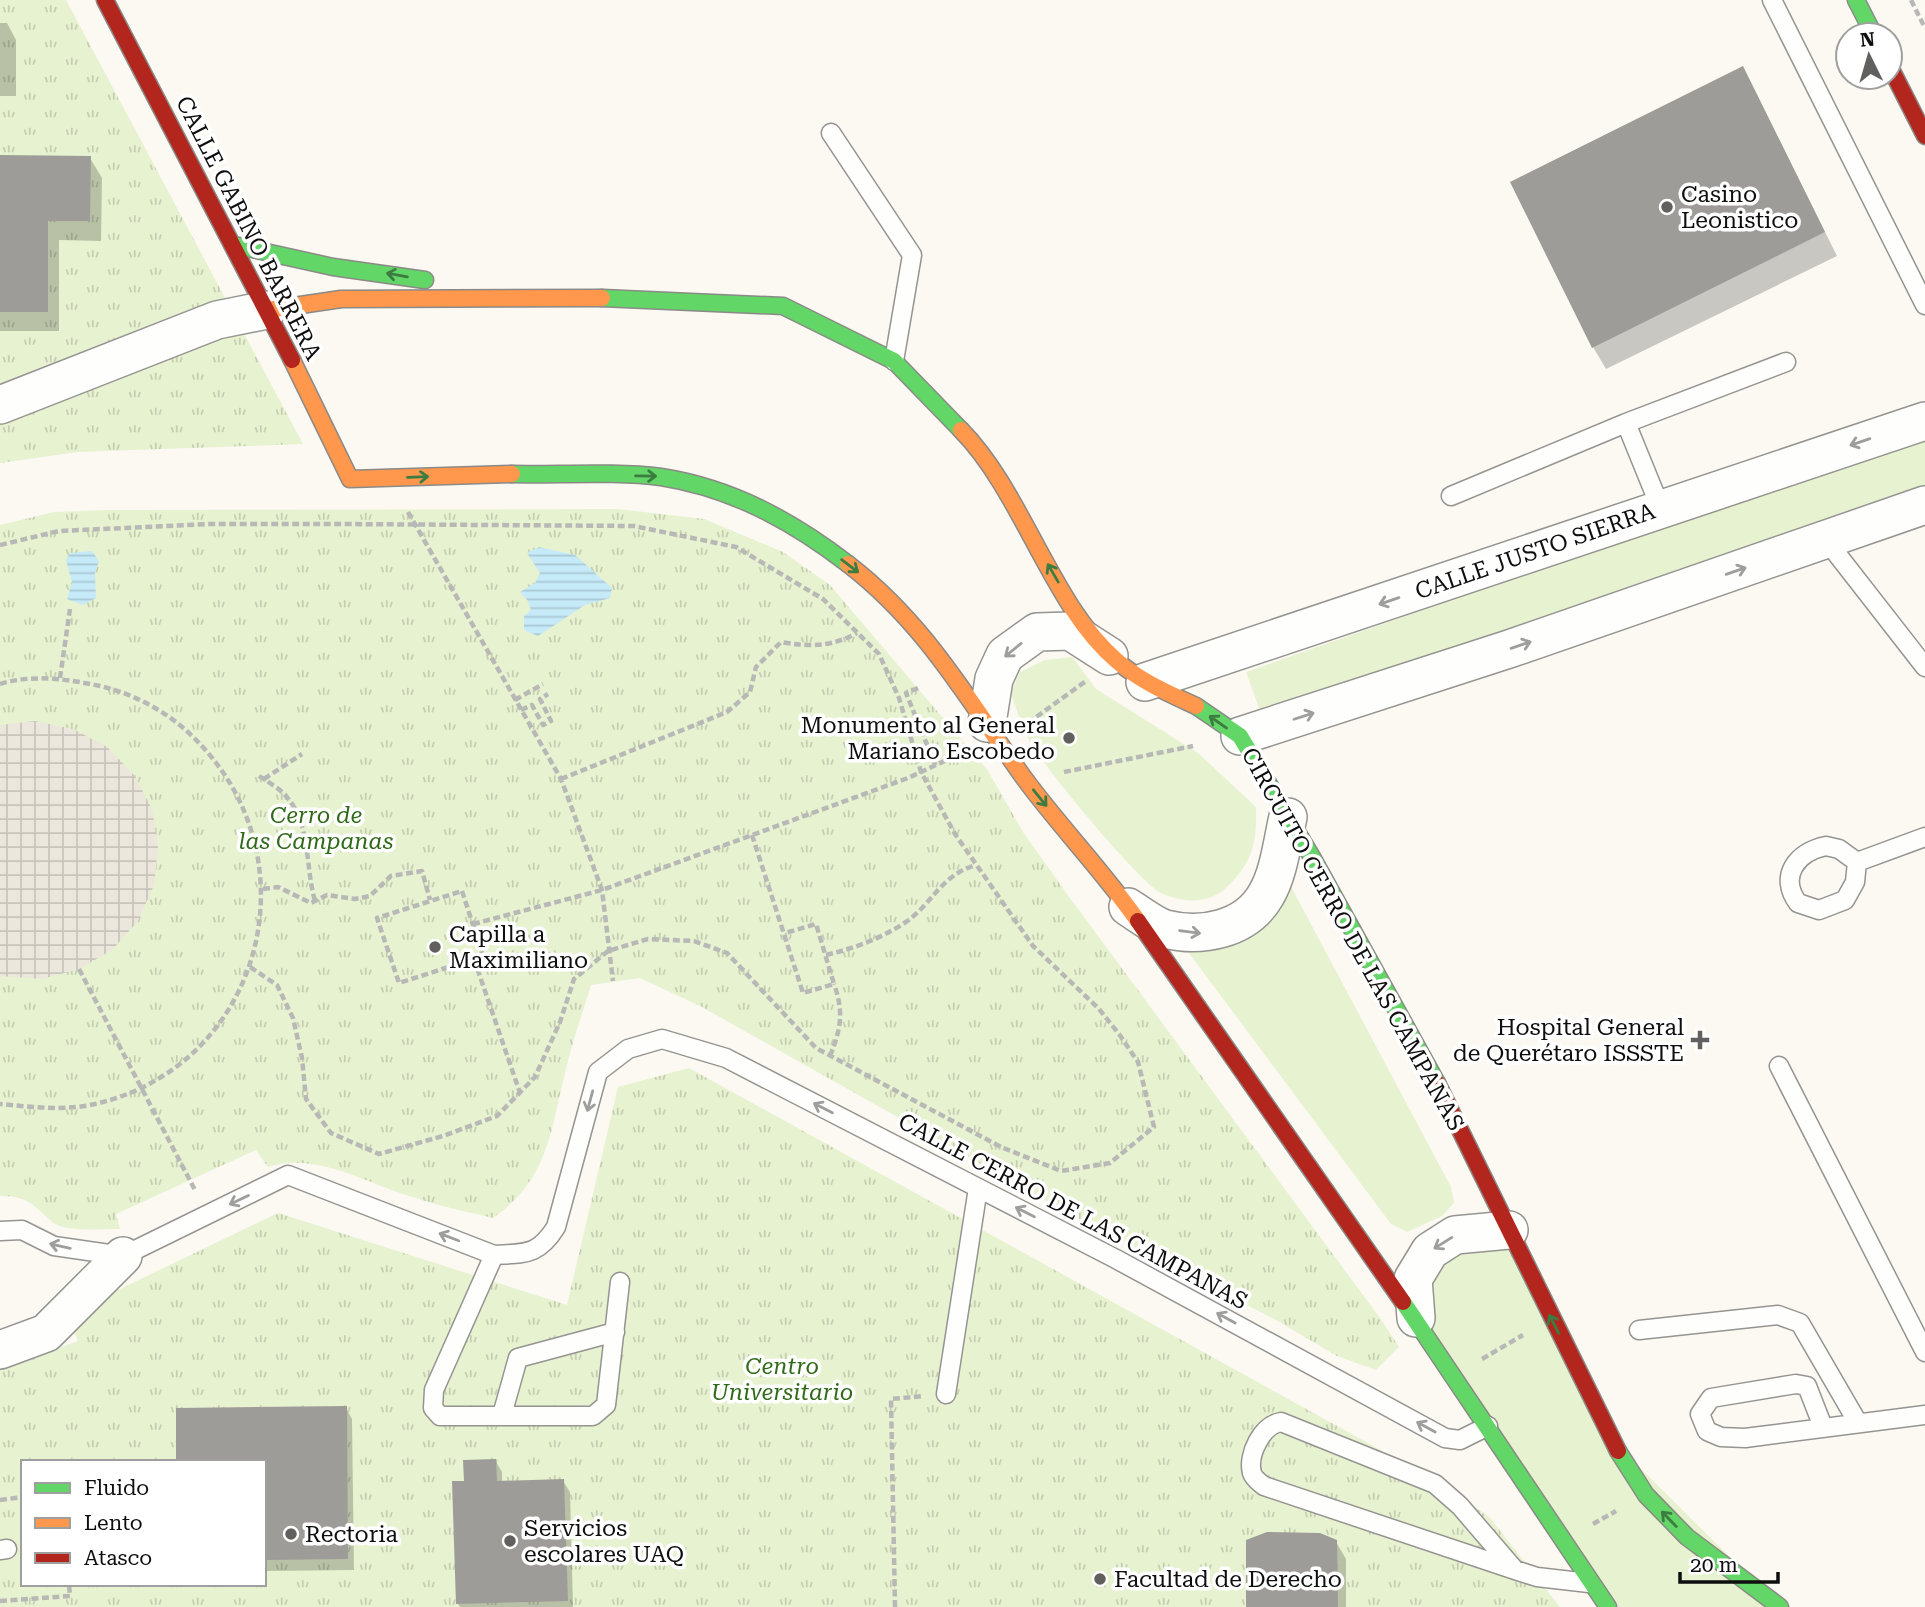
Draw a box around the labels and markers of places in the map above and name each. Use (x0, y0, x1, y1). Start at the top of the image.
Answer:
place label: Casino Leonistico (1681, 181, 1798, 234)
marker: Casino Leonistico (1659, 199, 1675, 215)
place label: Monumento al General Mariano Escobedo (801, 712, 1055, 765)
marker: Monumento al General Mariano Escobedo (1061, 730, 1077, 746)
place label: Capilla a Maximiliano (449, 921, 588, 974)
marker: Capilla a Maximiliano (427, 939, 443, 955)
place label: Hospital General de Querétaro ISSSTE (1453, 1014, 1684, 1067)
marker: Hospital General de Querétaro ISSSTE (1690, 1030, 1710, 1050)
place label: Servicios escolares UAQ (524, 1515, 684, 1568)
place label: Rectoria (305, 1521, 399, 1548)
marker: Rectoria (283, 1526, 299, 1542)
marker: Servicios escolares UAQ (502, 1533, 518, 1549)
place label: Facultad de Derecho (1114, 1566, 1342, 1593)
marker: Facultad de Derecho (1092, 1571, 1108, 1587)

